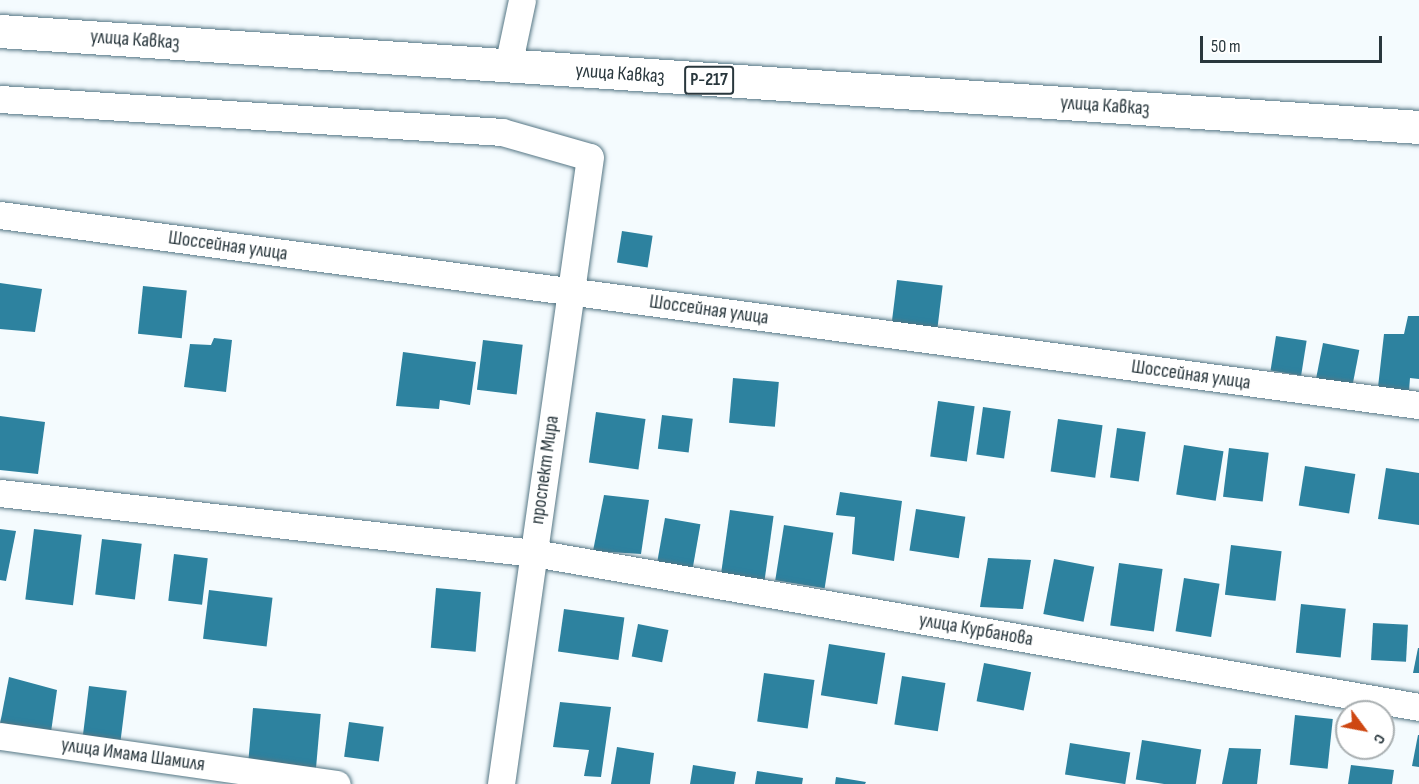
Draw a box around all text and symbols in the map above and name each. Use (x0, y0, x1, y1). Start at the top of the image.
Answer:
scale bar (1203, 24, 1384, 62)
street label: улица Кавказ (90, 25, 180, 55)
text: 50 m (1211, 36, 1241, 57)
street label: улица Кавказ (575, 59, 665, 89)
road number: Р-217 (684, 65, 734, 95)
street label: улица Кавказ (1060, 91, 1150, 121)
street label: Шоссейная улица (167, 226, 289, 266)
street label: Шоссейная улица (648, 290, 770, 330)
street label: Шоссейная улица (1130, 355, 1252, 395)
street label: проспект Мира (526, 414, 564, 526)
street label: улица Курбанова (917, 608, 1035, 652)
north arrow (1335, 700, 1395, 760)
text: С (1369, 730, 1389, 747)
street label: улица Имама Шамиля (60, 733, 206, 777)

